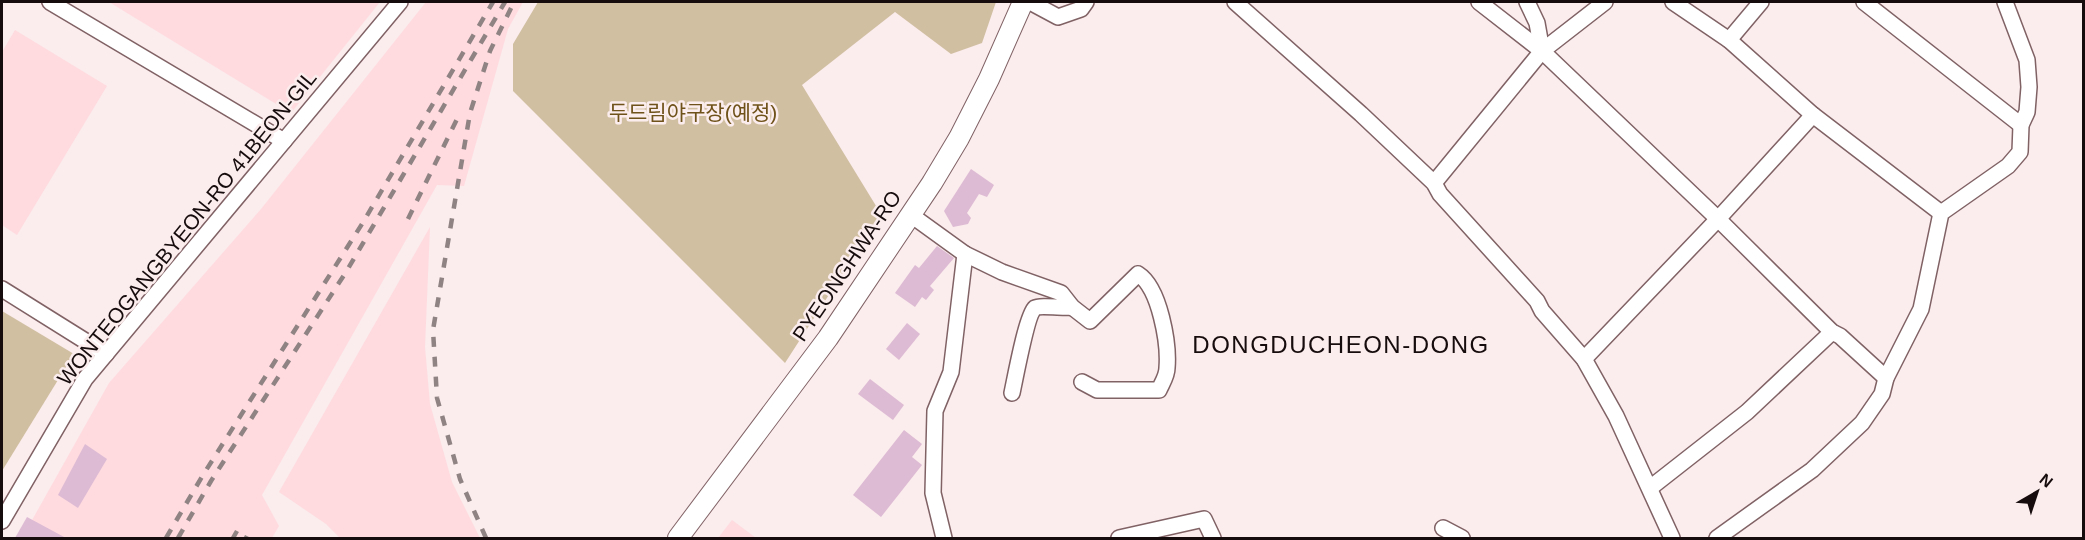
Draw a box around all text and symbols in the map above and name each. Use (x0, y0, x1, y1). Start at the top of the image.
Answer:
street label: WONTEOGANGBYEON-RO 41BEON-GIL (52, 66, 321, 390)
park label: 두드림야구장(예정) (609, 101, 777, 124)
street label: PYEONGHWA-RO (788, 186, 905, 345)
district label: DONGDUCHEON-DONG (1192, 331, 1490, 358)
north arrow (2007, 462, 2067, 522)
text: N (2036, 470, 2056, 491)

